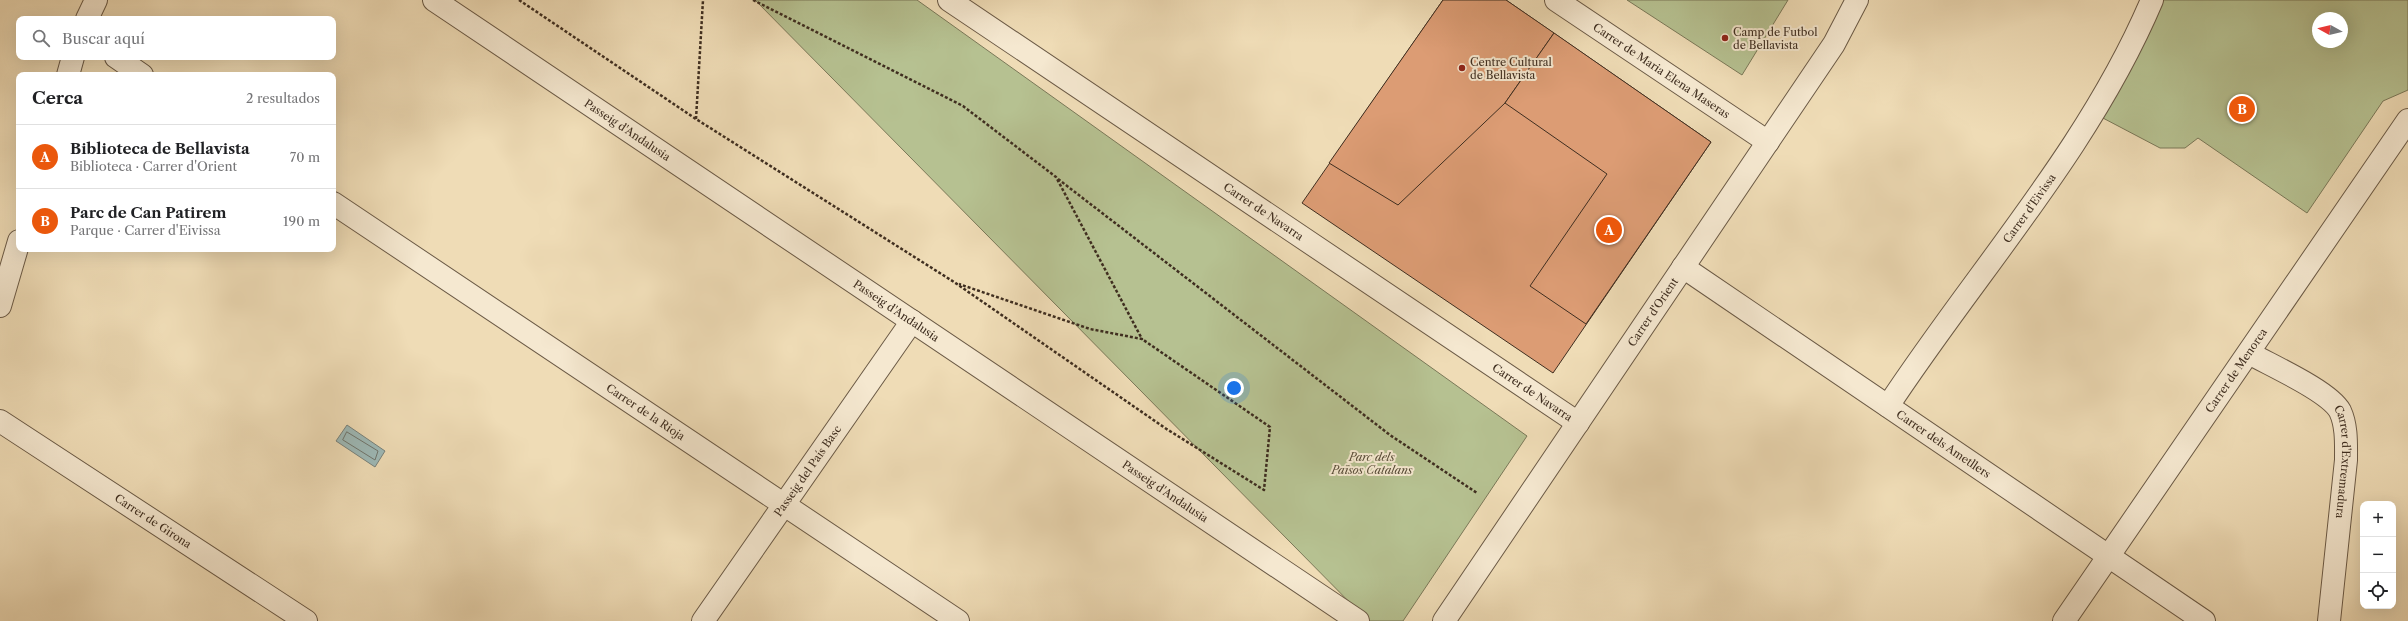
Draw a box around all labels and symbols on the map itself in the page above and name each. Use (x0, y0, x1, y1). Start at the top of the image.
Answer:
north arrow (2312, 12, 2348, 48)
street label: Carrer de Maria Elena Maseras (1590, 20, 1733, 122)
place label: Camp de Futbol de Bellavista (1733, 25, 1818, 52)
marker: Camp de Futbol de Bellavista (1720, 33, 1730, 43)
place label: Centre Cultural de Bellavista (1470, 55, 1553, 82)
marker: Centre Cultural de Bellavista (1457, 63, 1467, 73)
pin: B (2229, 94, 2255, 124)
street label: Passeig d'Andalusia (582, 96, 673, 164)
street label: Carrer d'Eivissa (2000, 171, 2059, 246)
street label: Carrer de Navarra (1221, 180, 1306, 244)
pin: A (1596, 215, 1622, 245)
street label: Carrer d'Orient (1625, 275, 1681, 349)
street label: Passeig d'Andalusia (851, 277, 942, 345)
street label: Carrer de Menorca (2202, 325, 2270, 415)
street label: Carrer de Navarra (1490, 360, 1575, 424)
your location (1224, 378, 1244, 398)
street label: Carrer de la Rioja (604, 381, 688, 443)
street label: Carrer d'Extremadura (2331, 402, 2353, 519)
street label: Carrer dels Ametllers (1894, 407, 1994, 481)
street label: Passeig del País Basc (771, 422, 844, 519)
park label: Parc dels Països Catalans (1330, 450, 1413, 477)
street label: Passeig d'Andalusia (1119, 458, 1211, 525)
street label: Carrer de Girona (112, 491, 194, 551)

